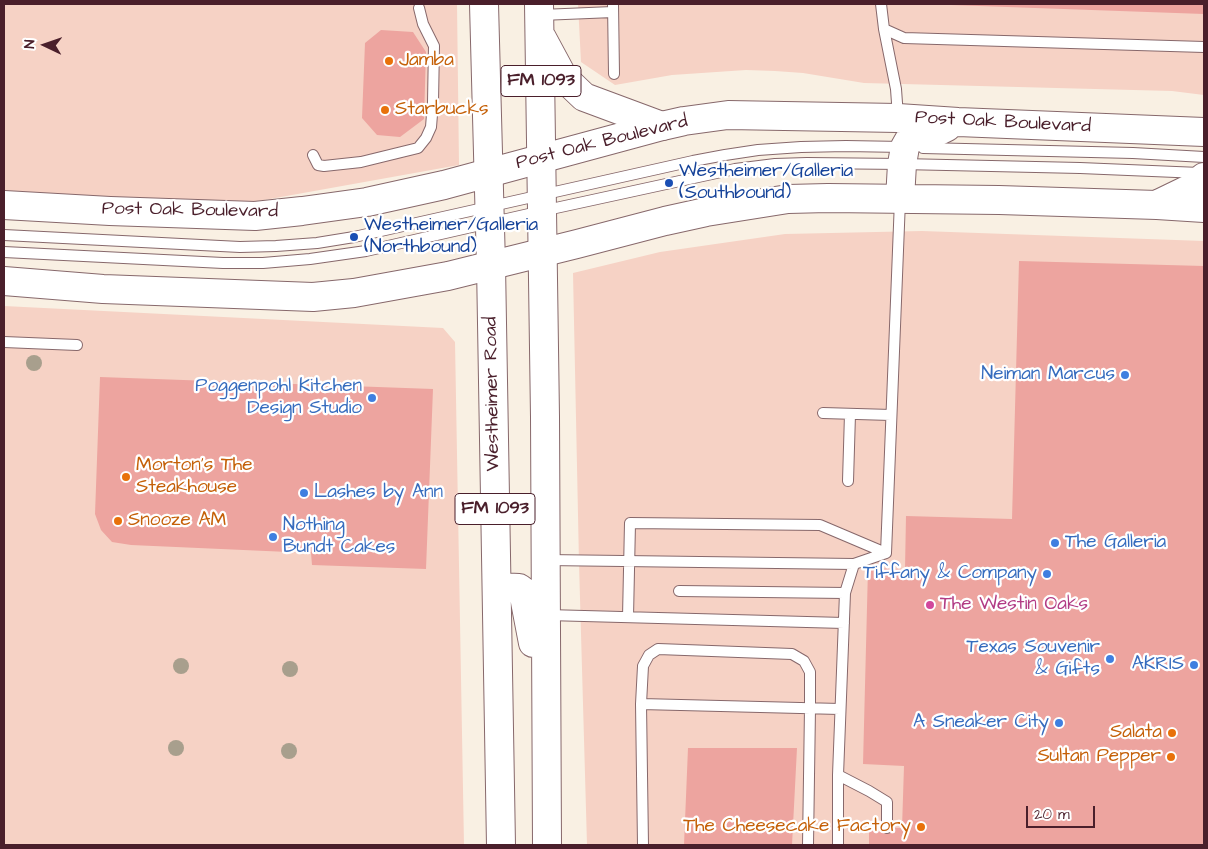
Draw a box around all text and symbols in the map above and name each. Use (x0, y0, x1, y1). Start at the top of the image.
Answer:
north arrow (20, 20, 70, 70)
text: N (20, 39, 40, 49)
place label: Jamba (399, 50, 454, 72)
marker: Jamba (383, 55, 395, 67)
road number: FM 1093 (501, 66, 581, 96)
place label: Starbucks (395, 99, 489, 121)
marker: Starbucks (379, 104, 391, 116)
street label: Post Oak Boulevard (914, 107, 1092, 139)
street label: Post Oak Boulevard (514, 111, 690, 175)
place label: Westheimer/Galleria (Southbound) (679, 161, 853, 205)
marker: Westheimer/Galleria (Southbound) (663, 177, 675, 189)
street label: Post Oak Boulevard (102, 198, 278, 224)
place label: Westheimer/Galleria (Northbound) (364, 215, 538, 259)
marker: Westheimer/Galleria (Northbound) (348, 231, 360, 243)
street label: Westheimer Road (480, 316, 506, 472)
place label: Neiman Marcus (981, 364, 1115, 386)
marker: Neiman Marcus (1119, 369, 1131, 381)
place label: Poggenpohl Kitchen Design Studio (195, 376, 362, 420)
marker: Poggenpohl Kitchen Design Studio (366, 392, 378, 404)
place label: Morton's The Steakhouse (136, 455, 253, 499)
marker: Morton's The Steakhouse (120, 471, 132, 483)
place label: Lashes by Ann (314, 482, 443, 504)
marker: Lashes by Ann (298, 487, 310, 499)
road number: FM 1093 (455, 494, 535, 524)
place label: Snooze AM (128, 510, 226, 532)
marker: Snooze AM (112, 515, 124, 527)
place label: Nothing Bundt Cakes (283, 515, 395, 559)
marker: Nothing Bundt Cakes (267, 531, 279, 543)
place label: The Galleria (1065, 532, 1166, 554)
marker: The Galleria (1049, 537, 1061, 549)
place label: Tiffany & Company (863, 563, 1037, 585)
marker: Tiffany & Company (1041, 568, 1053, 580)
place label: The Westin Oaks (940, 594, 1088, 616)
marker: The Westin Oaks (924, 599, 936, 611)
place label: Texas Souvenir & Gifts (967, 637, 1100, 681)
marker: Texas Souvenir & Gifts (1104, 653, 1116, 665)
place label: AKRIS (1132, 654, 1184, 676)
marker: AKRIS (1188, 659, 1200, 671)
place label: A Sneaker City (913, 712, 1049, 734)
marker: A Sneaker City (1053, 717, 1065, 729)
place label: Salata (1110, 722, 1162, 744)
marker: Salata (1166, 727, 1178, 739)
place label: Sultan Pepper (1037, 746, 1161, 768)
marker: Sultan Pepper (1165, 751, 1177, 763)
scale bar (1028, 796, 1097, 828)
text: 20 m (1034, 804, 1070, 825)
place label: The Cheesecake Factory (683, 816, 911, 838)
marker: The Cheesecake Factory (915, 821, 927, 833)

